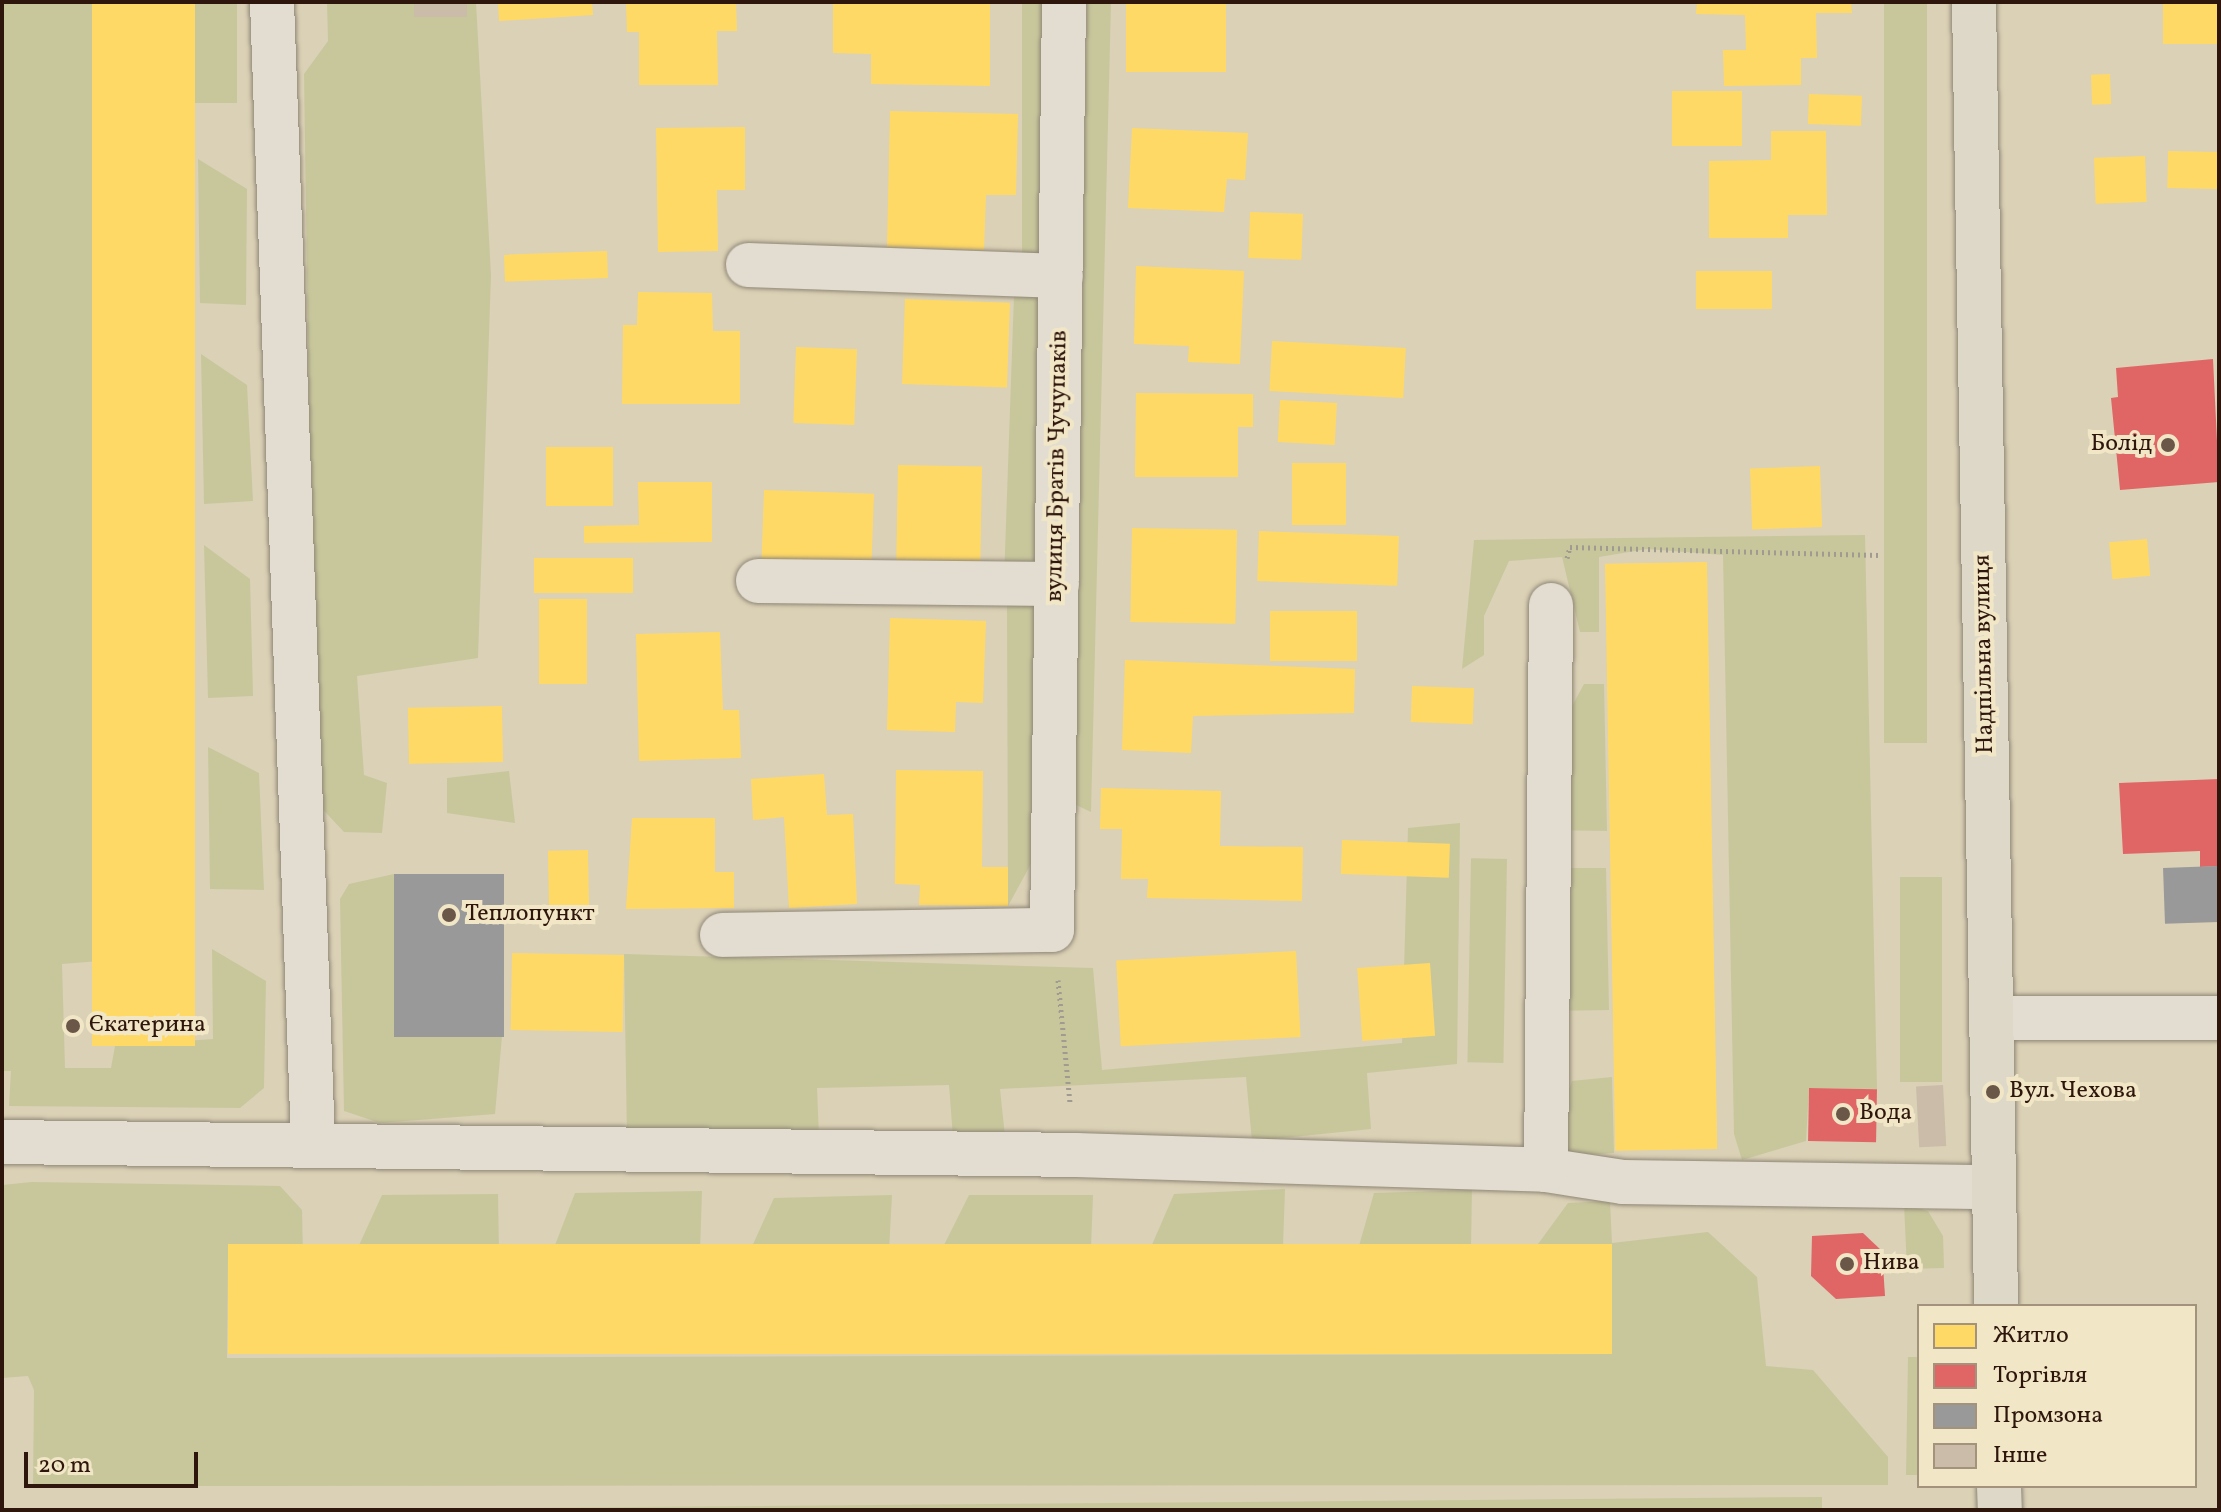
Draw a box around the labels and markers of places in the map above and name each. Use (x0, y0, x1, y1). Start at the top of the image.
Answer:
place label: Болід (2091, 431, 2152, 459)
marker: Болід (2159, 436, 2177, 454)
place label: Теплопункт (465, 901, 595, 929)
marker: Теплопункт (440, 906, 458, 924)
place label: Єкатерина (89, 1012, 206, 1040)
marker: Єкатерина (64, 1017, 82, 1035)
place label: Вул. Чехова (2009, 1078, 2137, 1106)
marker: Вул. Чехова (1984, 1083, 2002, 1101)
place label: Вода (1859, 1100, 1912, 1128)
marker: Вода (1834, 1105, 1852, 1123)
place label: Нива (1863, 1250, 1920, 1278)
marker: Нива (1838, 1255, 1856, 1273)

